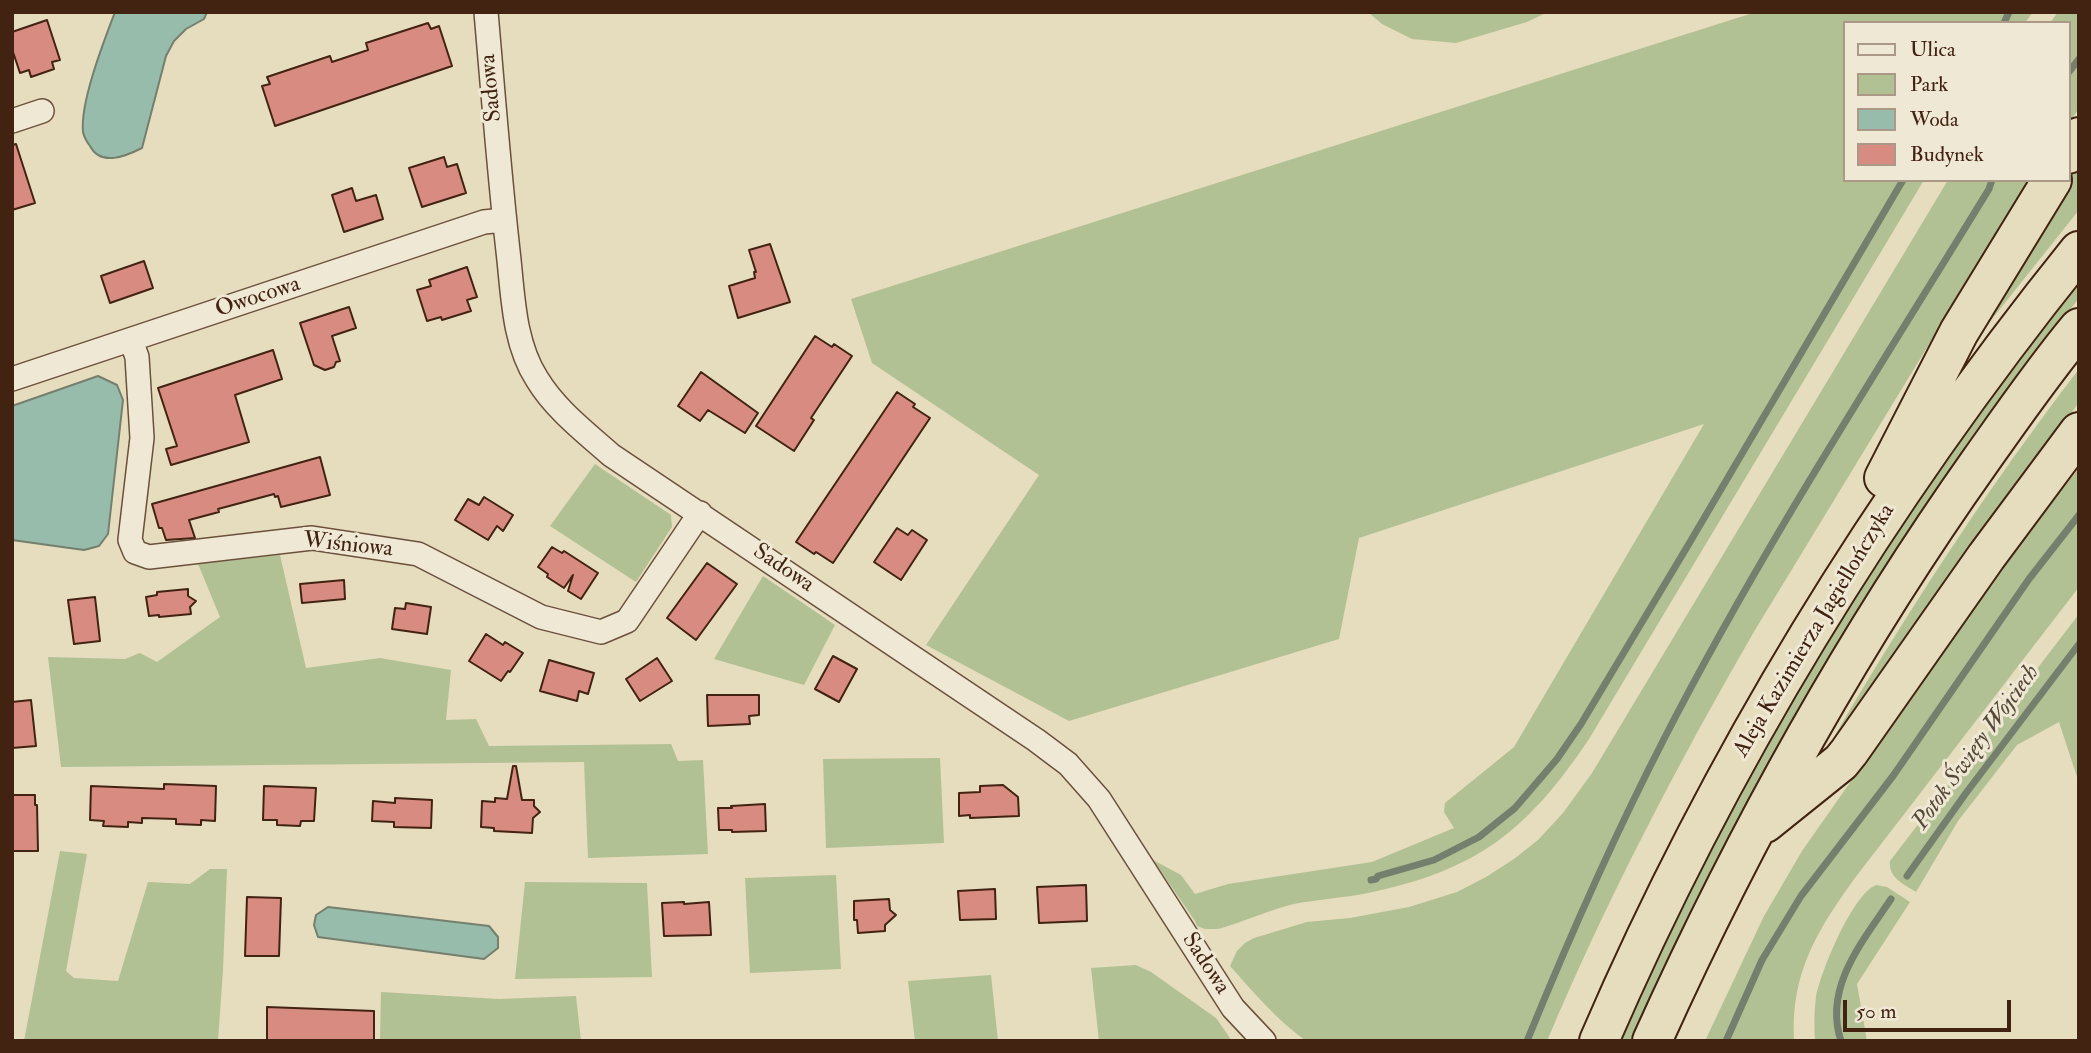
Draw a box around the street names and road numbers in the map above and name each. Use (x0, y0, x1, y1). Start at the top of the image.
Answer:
street label: Sadowa (475, 53, 509, 123)
street label: Owocowa (212, 271, 304, 325)
street label: Aleja Kazimierza Jagiellończyka (1728, 499, 1902, 763)
street label: Wiśniowa (302, 528, 394, 564)
street label: Sadowa (747, 539, 819, 599)
street label: Sadowa (1175, 928, 1235, 1000)

